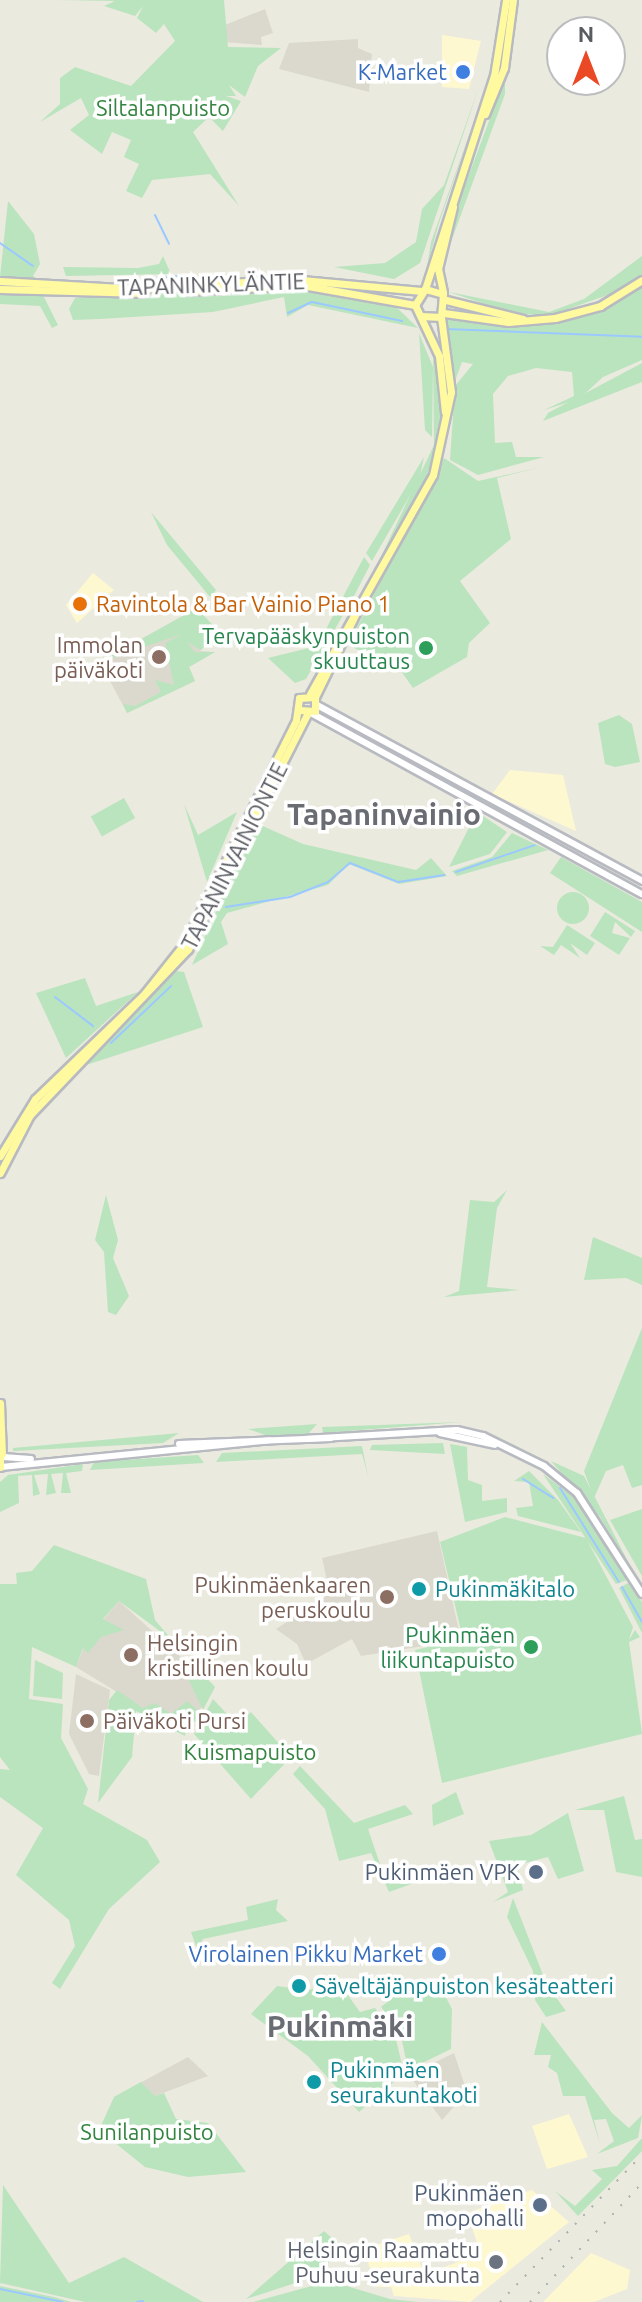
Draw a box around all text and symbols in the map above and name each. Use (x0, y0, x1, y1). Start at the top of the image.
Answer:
north arrow (546, 16, 626, 96)
text: N (578, 21, 594, 46)
place label: K-Market (358, 59, 447, 85)
marker: K-Market (454, 63, 472, 81)
park label: Siltalanpuisto (96, 95, 230, 121)
street label: TAPANINKYLÄNTIE (117, 268, 305, 300)
place label: Ravintola & Bar Vainio Piano 1 (96, 591, 390, 617)
marker: Ravintola & Bar Vainio Piano 1 (71, 595, 89, 613)
place label: Tervapääskynpuiston skuuttaus (202, 622, 410, 674)
place label: Immolan päiväkoti (54, 631, 143, 682)
marker: Tervapääskynpuiston skuuttaus (417, 639, 435, 657)
marker: Immolan päiväkoti (150, 648, 168, 666)
street label: TAPANINVAINIONTIE (175, 758, 293, 954)
district label: Tapaninvainio (287, 796, 481, 832)
place label: Pukinmäenkaaren peruskoulu (195, 1571, 371, 1622)
place label: Pukinmäkitalo (435, 1576, 575, 1602)
marker: Pukinmäkitalo (410, 1580, 428, 1598)
marker: Pukinmäenkaaren peruskoulu (378, 1588, 396, 1606)
place label: Pukinmäen liikuntapuisto (381, 1621, 515, 1672)
place label: Helsingin kristillinen koulu (147, 1629, 309, 1680)
marker: Pukinmäen liikuntapuisto (522, 1638, 540, 1656)
marker: Helsingin kristillinen koulu (122, 1646, 140, 1664)
place label: Päiväkoti Pursi (103, 1708, 246, 1734)
marker: Päiväkoti Pursi (78, 1712, 96, 1730)
park label: Kuismapuisto (184, 1739, 316, 1765)
place label: Pukinmäen VPK (365, 1859, 520, 1885)
marker: Pukinmäen VPK (527, 1863, 545, 1881)
place label: Virolainen Pikku Market (188, 1941, 423, 1967)
marker: Virolainen Pikku Market (430, 1945, 448, 1963)
place label: Säveltäjänpuiston kesäteatteri (315, 1973, 614, 1999)
marker: Säveltäjänpuiston kesäteatteri (290, 1977, 308, 1995)
district label: Pukinmäki (267, 2008, 413, 2044)
place label: Pukinmäen seurakuntakoti (330, 2056, 478, 2108)
marker: Pukinmäen seurakuntakoti (305, 2073, 323, 2091)
park label: Sunilanpuisto (80, 2119, 214, 2145)
place label: Pukinmäen mopohalli (414, 2179, 524, 2230)
marker: Pukinmäen mopohalli (531, 2196, 549, 2214)
place label: Helsingin Raamattu Puhuu -seurakunta (287, 2236, 480, 2288)
marker: Helsingin Raamattu Puhuu -seurakunta (487, 2253, 505, 2271)

